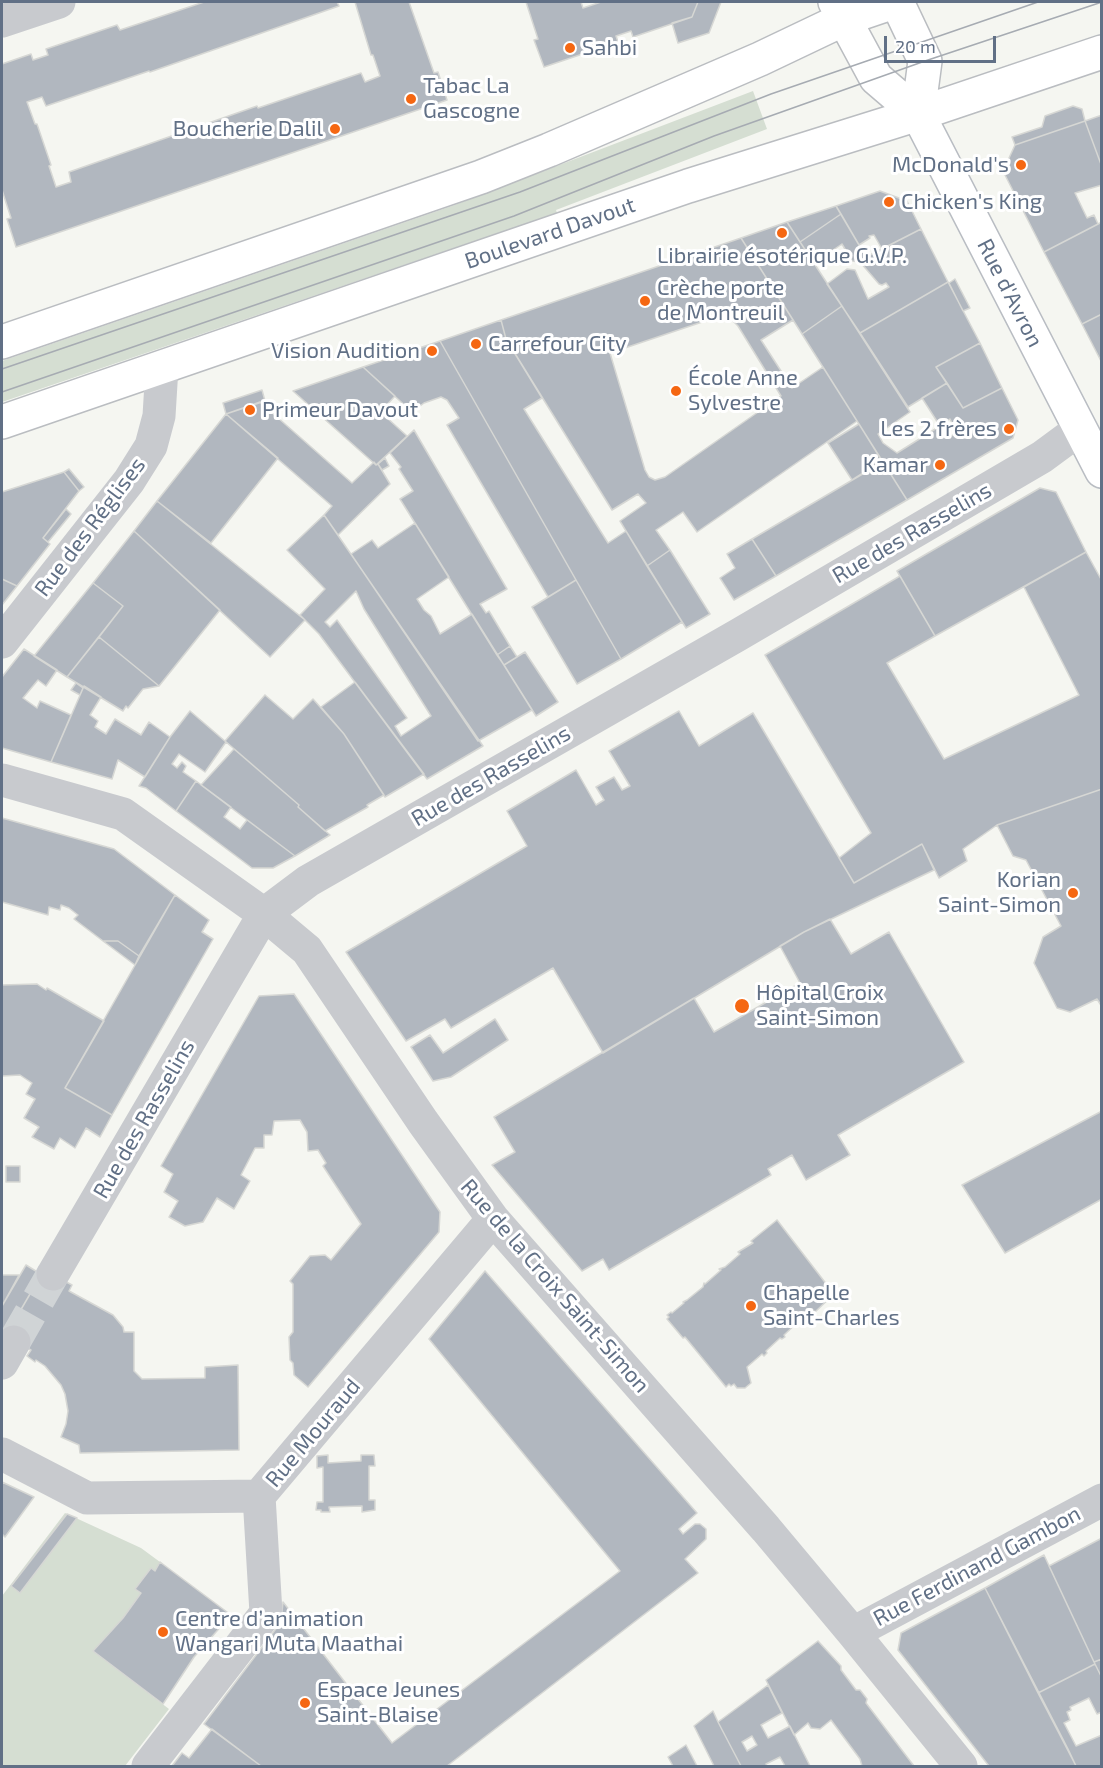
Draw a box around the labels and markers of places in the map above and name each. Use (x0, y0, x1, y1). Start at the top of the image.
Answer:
place label: Sahbi (582, 35, 637, 61)
marker: Sahbi (563, 41, 577, 55)
place label: Tabac La Gascogne (423, 73, 520, 124)
marker: Tabac La Gascogne (404, 92, 418, 106)
place label: Boucherie Dalil (173, 116, 323, 142)
marker: Boucherie Dalil (328, 122, 342, 136)
place label: McDonald's (892, 152, 1009, 178)
marker: McDonald's (1014, 158, 1028, 172)
place label: Chicken's King (901, 189, 1042, 215)
marker: Chicken's King (882, 195, 896, 209)
marker: Librairie ésotérique G.V.P. (775, 226, 789, 240)
place label: Librairie ésotérique G.V.P. (657, 243, 907, 269)
place label: Crèche porte de Montreuil (657, 275, 784, 326)
marker: Crèche porte de Montreuil (638, 294, 652, 308)
place label: Carrefour City (488, 331, 627, 357)
marker: Carrefour City (469, 337, 483, 351)
place label: Vision Audition (271, 338, 420, 364)
marker: Vision Audition (425, 344, 439, 358)
place label: École Anne Sylvestre (688, 365, 798, 416)
marker: École Anne Sylvestre (669, 384, 683, 398)
place label: Primeur Davout (262, 397, 418, 423)
marker: Primeur Davout (243, 403, 257, 417)
place label: Les 2 frères (880, 416, 997, 442)
marker: Les 2 frères (1002, 422, 1016, 436)
place label: Kamar (863, 452, 928, 478)
marker: Kamar (933, 458, 947, 472)
place label: Korian Saint-Simon (938, 867, 1061, 918)
marker: Korian Saint-Simon (1066, 886, 1080, 900)
place label: Hôpital Croix Saint-Simon (756, 980, 884, 1032)
marker: Hôpital Croix Saint-Simon (733, 997, 751, 1015)
place label: Chapelle Saint-Charles (763, 1280, 900, 1332)
marker: Chapelle Saint-Charles (744, 1299, 758, 1313)
place label: Centre d’animation Wangari Muta Maathai (175, 1606, 403, 1658)
marker: Centre d’animation Wangari Muta Maathai (156, 1625, 170, 1639)
place label: Espace Jeunes Saint-Blaise (317, 1677, 460, 1729)
marker: Espace Jeunes Saint-Blaise (298, 1696, 312, 1710)

